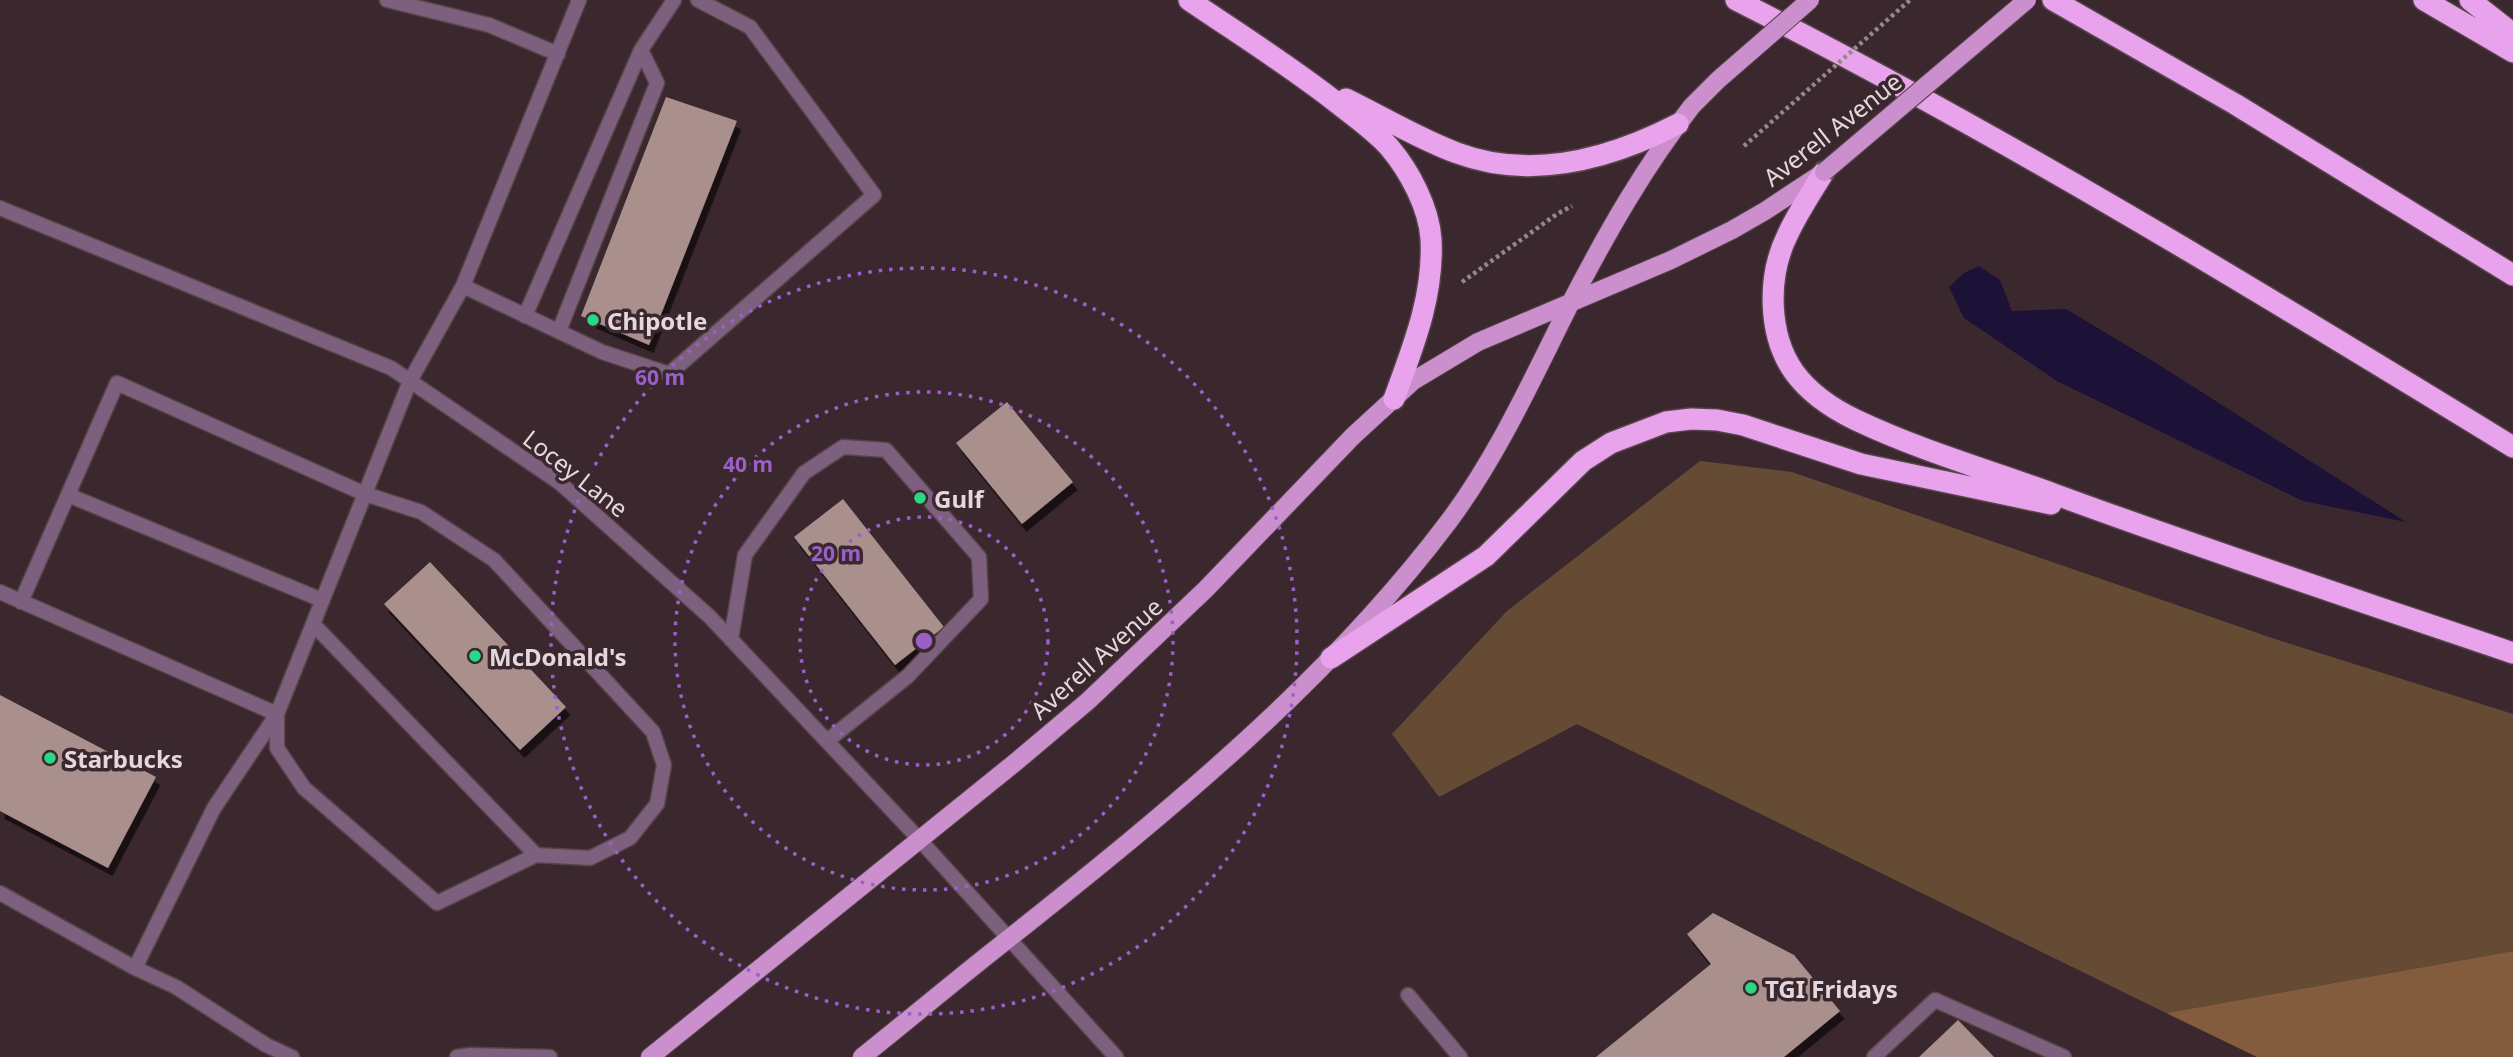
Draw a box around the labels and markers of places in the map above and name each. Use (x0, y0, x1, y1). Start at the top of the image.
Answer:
place label: Chipotle (607, 304, 707, 337)
marker: Chipotle (585, 312, 601, 328)
place label: Gulf (934, 482, 985, 515)
marker: Gulf (912, 490, 928, 506)
centre of rings (912, 629, 936, 653)
place label: McDonald's (489, 640, 627, 673)
marker: McDonald's (467, 648, 483, 664)
place label: Starbucks (64, 742, 183, 775)
marker: Starbucks (42, 750, 58, 766)
place label: TGI Fridays (1765, 972, 1898, 1005)
marker: TGI Fridays (1743, 980, 1759, 996)

